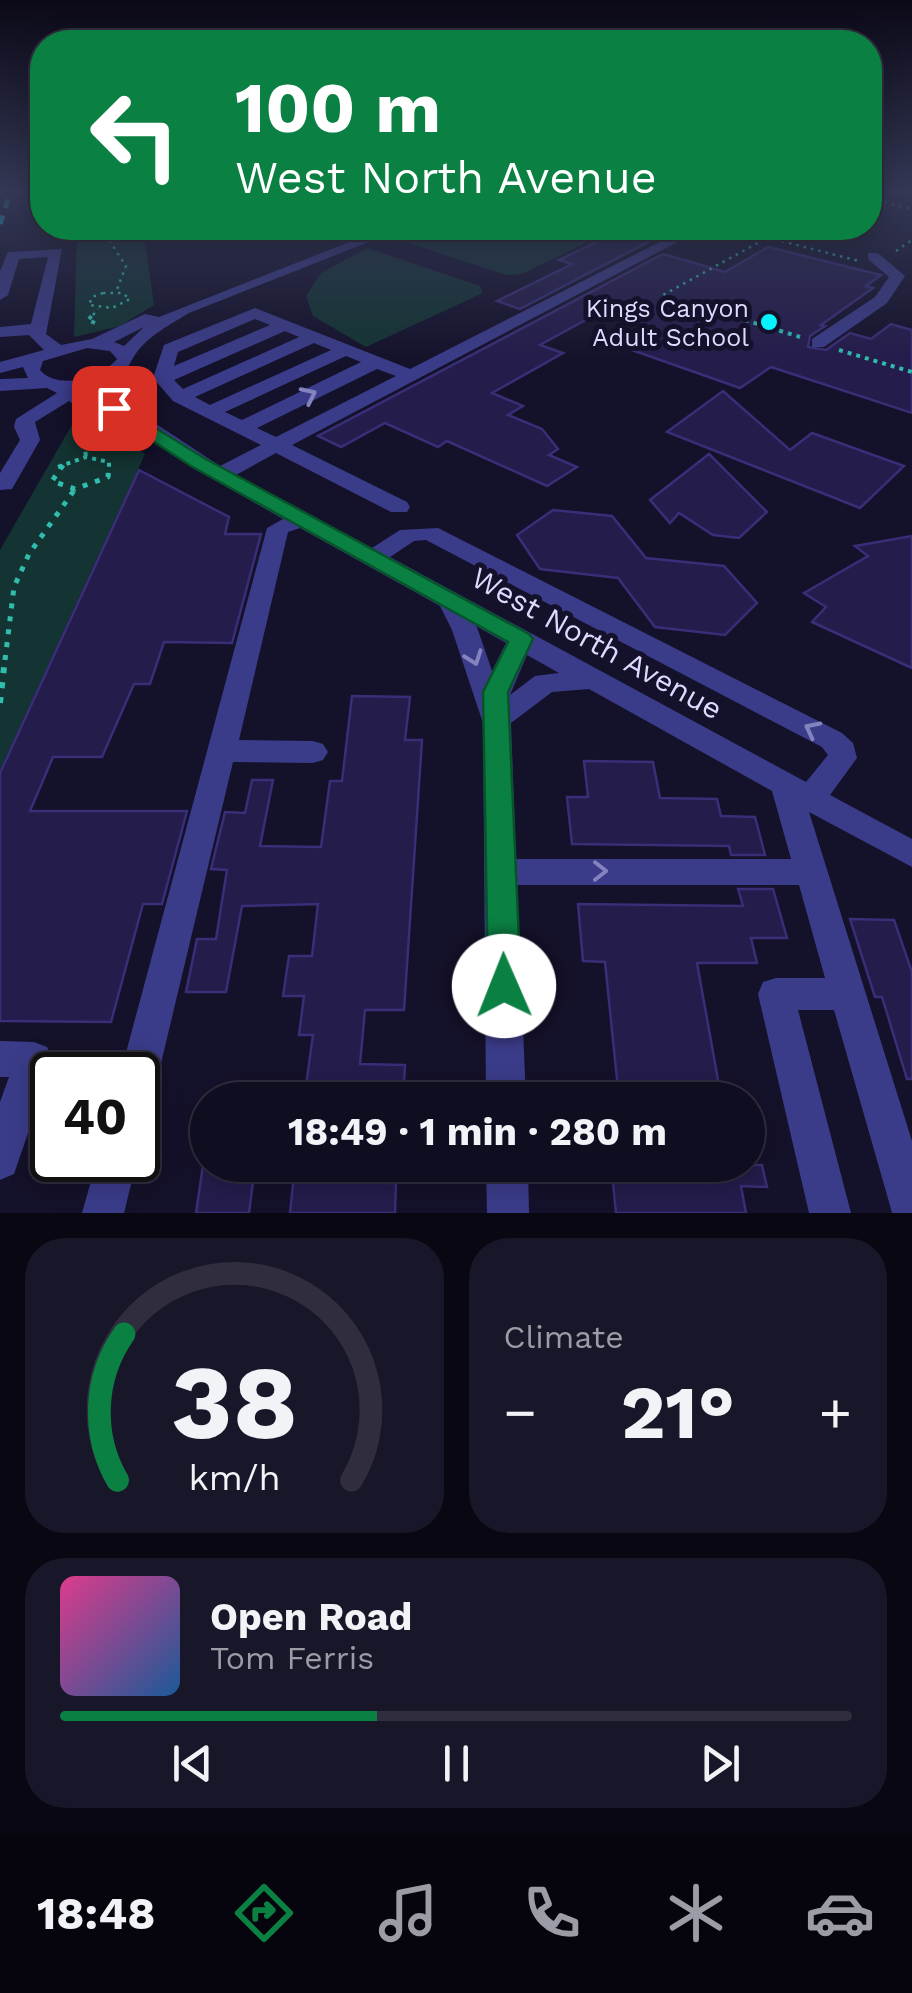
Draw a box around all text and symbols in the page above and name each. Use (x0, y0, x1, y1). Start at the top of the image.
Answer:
text: 100 m (235, 67, 441, 149)
icon: left (70, 70, 200, 200)
text: West North Avenue (235, 151, 657, 204)
place label: Kings Canyon Adult School (586, 294, 749, 352)
marker: Kings Canyon Adult School (758, 311, 780, 333)
pin (72, 366, 157, 451)
icon: arrive (87, 381, 142, 436)
one-way arrow (298, 388, 316, 407)
street label: West North Avenue (466, 560, 728, 726)
one-way arrow (462, 648, 483, 665)
one-way arrow (804, 722, 822, 741)
one-way arrow (594, 860, 609, 882)
position arrow (452, 934, 556, 1038)
speed limit sign: 40 (30, 1052, 160, 1182)
text: 18:49 · 1 min · 280 m (288, 1110, 667, 1154)
text: Climate (504, 1318, 624, 1356)
text: 38 (171, 1341, 298, 1463)
text: 21° (621, 1368, 735, 1456)
text: − (504, 1380, 537, 1444)
text: + (819, 1380, 852, 1444)
text: km/h (188, 1457, 280, 1499)
text: Open Road (210, 1595, 412, 1639)
text: Tom Ferris (210, 1639, 374, 1677)
icon: previous (165, 1736, 220, 1791)
icon: pause (429, 1736, 484, 1791)
icon: next (693, 1736, 748, 1791)
icon: directions (229, 1878, 299, 1948)
icon: music (373, 1878, 443, 1948)
icon: phone (517, 1878, 587, 1948)
icon: climate (661, 1878, 731, 1948)
icon: car (805, 1878, 875, 1948)
text: 18:48 (37, 1887, 155, 1940)

